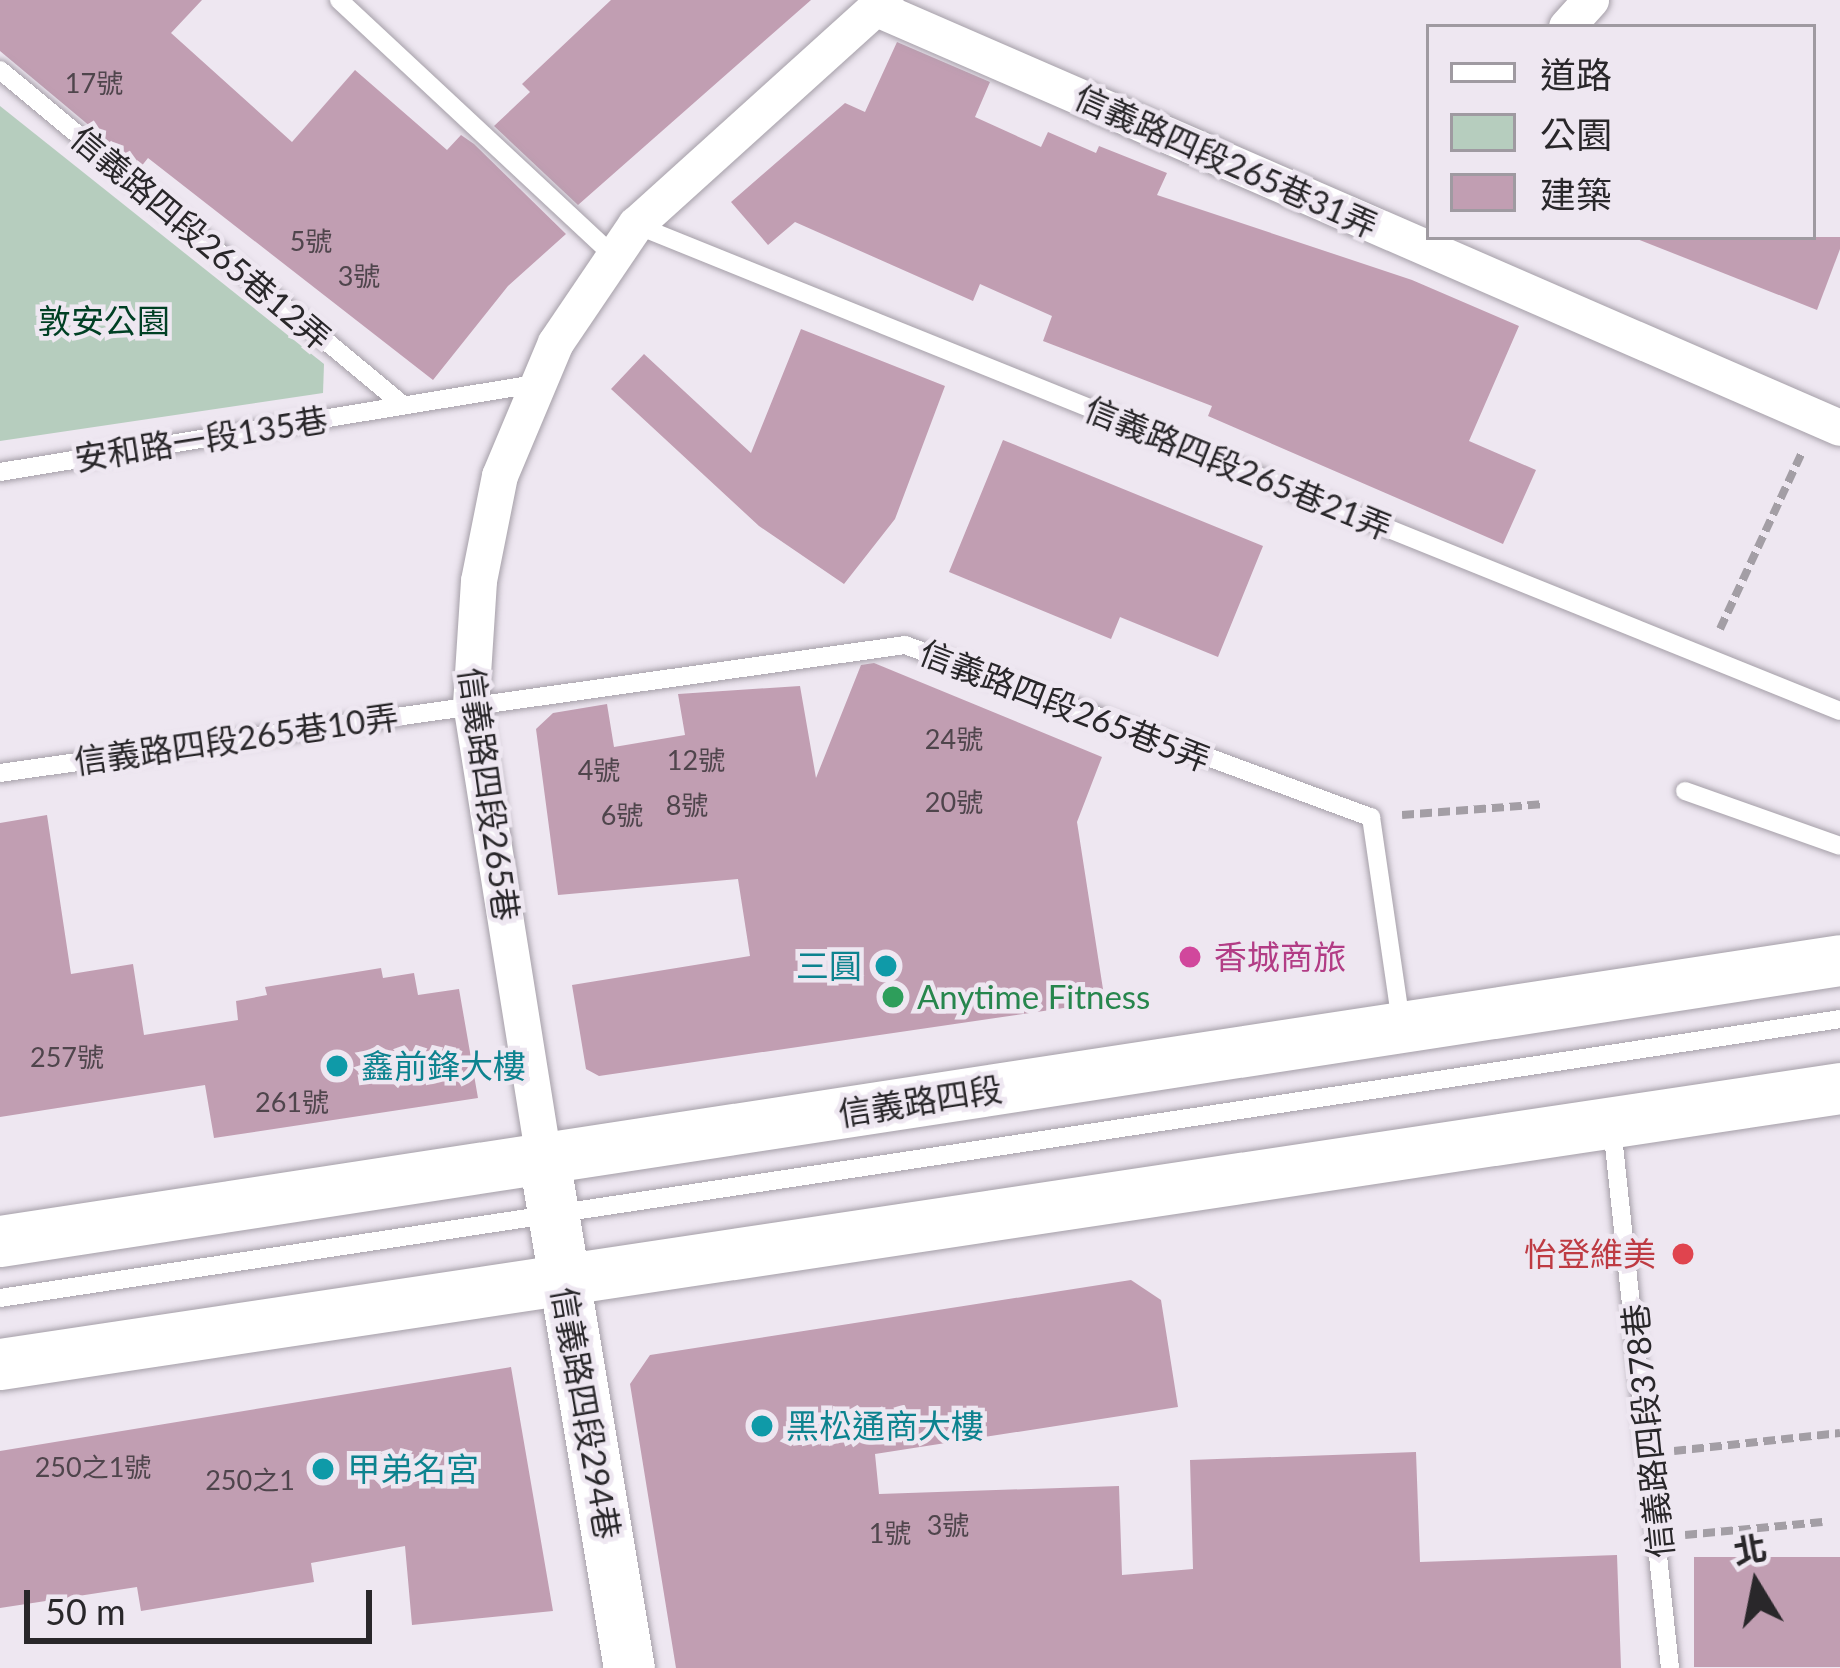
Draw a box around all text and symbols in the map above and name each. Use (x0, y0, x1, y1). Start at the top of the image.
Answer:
legend (1426, 24, 1816, 240)
text: 道路 (1540, 52, 1612, 96)
house number: 17號 (65, 67, 123, 99)
street label: 信義路四段265巷31弄 (1069, 76, 1383, 246)
text: 公園 (1540, 112, 1612, 156)
street label: 信義路四段265巷12弄 (63, 118, 339, 358)
text: 建築 (1540, 172, 1612, 216)
house number: 5號 (290, 225, 332, 257)
house number: 3號 (338, 260, 380, 292)
park label: 敦安公園 (38, 301, 170, 341)
street label: 信義路四段265巷21弄 (1079, 388, 1397, 548)
street label: 安和路一段135巷 (72, 399, 330, 479)
street label: 信義路四段265巷5弄 (914, 632, 1216, 780)
street label: 信義路四段265巷 (452, 665, 526, 923)
street label: 信義路四段265巷10弄 (71, 697, 401, 781)
house number: 24號 (925, 723, 983, 755)
house number: 12號 (667, 744, 725, 776)
house number: 4號 (578, 754, 620, 786)
house number: 20號 (925, 786, 983, 818)
house number: 8號 (666, 789, 708, 821)
house number: 6號 (601, 799, 643, 831)
place label: 香城商旅 (1214, 937, 1346, 977)
marker: 香城商旅 (1177, 944, 1203, 970)
place label: 三圓 (796, 946, 862, 986)
marker: 三圓 (873, 953, 899, 979)
place label: Anytime Fitness (917, 977, 1150, 1017)
marker: Anytime Fitness (880, 984, 906, 1010)
house number: 257號 (30, 1041, 104, 1073)
place label: 鑫前鋒大樓 (361, 1046, 526, 1086)
marker: 鑫前鋒大樓 (324, 1053, 350, 1079)
street label: 信義路四段 (835, 1069, 1005, 1133)
house number: 261號 (255, 1086, 329, 1118)
place label: 怡登維美 (1524, 1234, 1656, 1274)
marker: 怡登維美 (1667, 1238, 1699, 1270)
street label: 信義路四段294巷 (544, 1284, 628, 1542)
street label: 信義路四段378巷 (1615, 1302, 1681, 1560)
place label: 黑松通商大樓 (786, 1406, 984, 1446)
marker: 黑松通商大樓 (749, 1413, 775, 1439)
place label: 甲弟名宮 (347, 1449, 479, 1489)
house number: 250之1號 (35, 1451, 151, 1483)
marker: 甲弟名宮 (310, 1456, 336, 1482)
house number: 250之1 (205, 1464, 295, 1496)
house number: 3號 (927, 1509, 969, 1541)
house number: 1號 (869, 1517, 911, 1549)
north arrow (1696, 1524, 1816, 1644)
text: 北 (1730, 1526, 1769, 1571)
scale bar (30, 1566, 378, 1640)
text: 50 m (45, 1589, 126, 1633)

